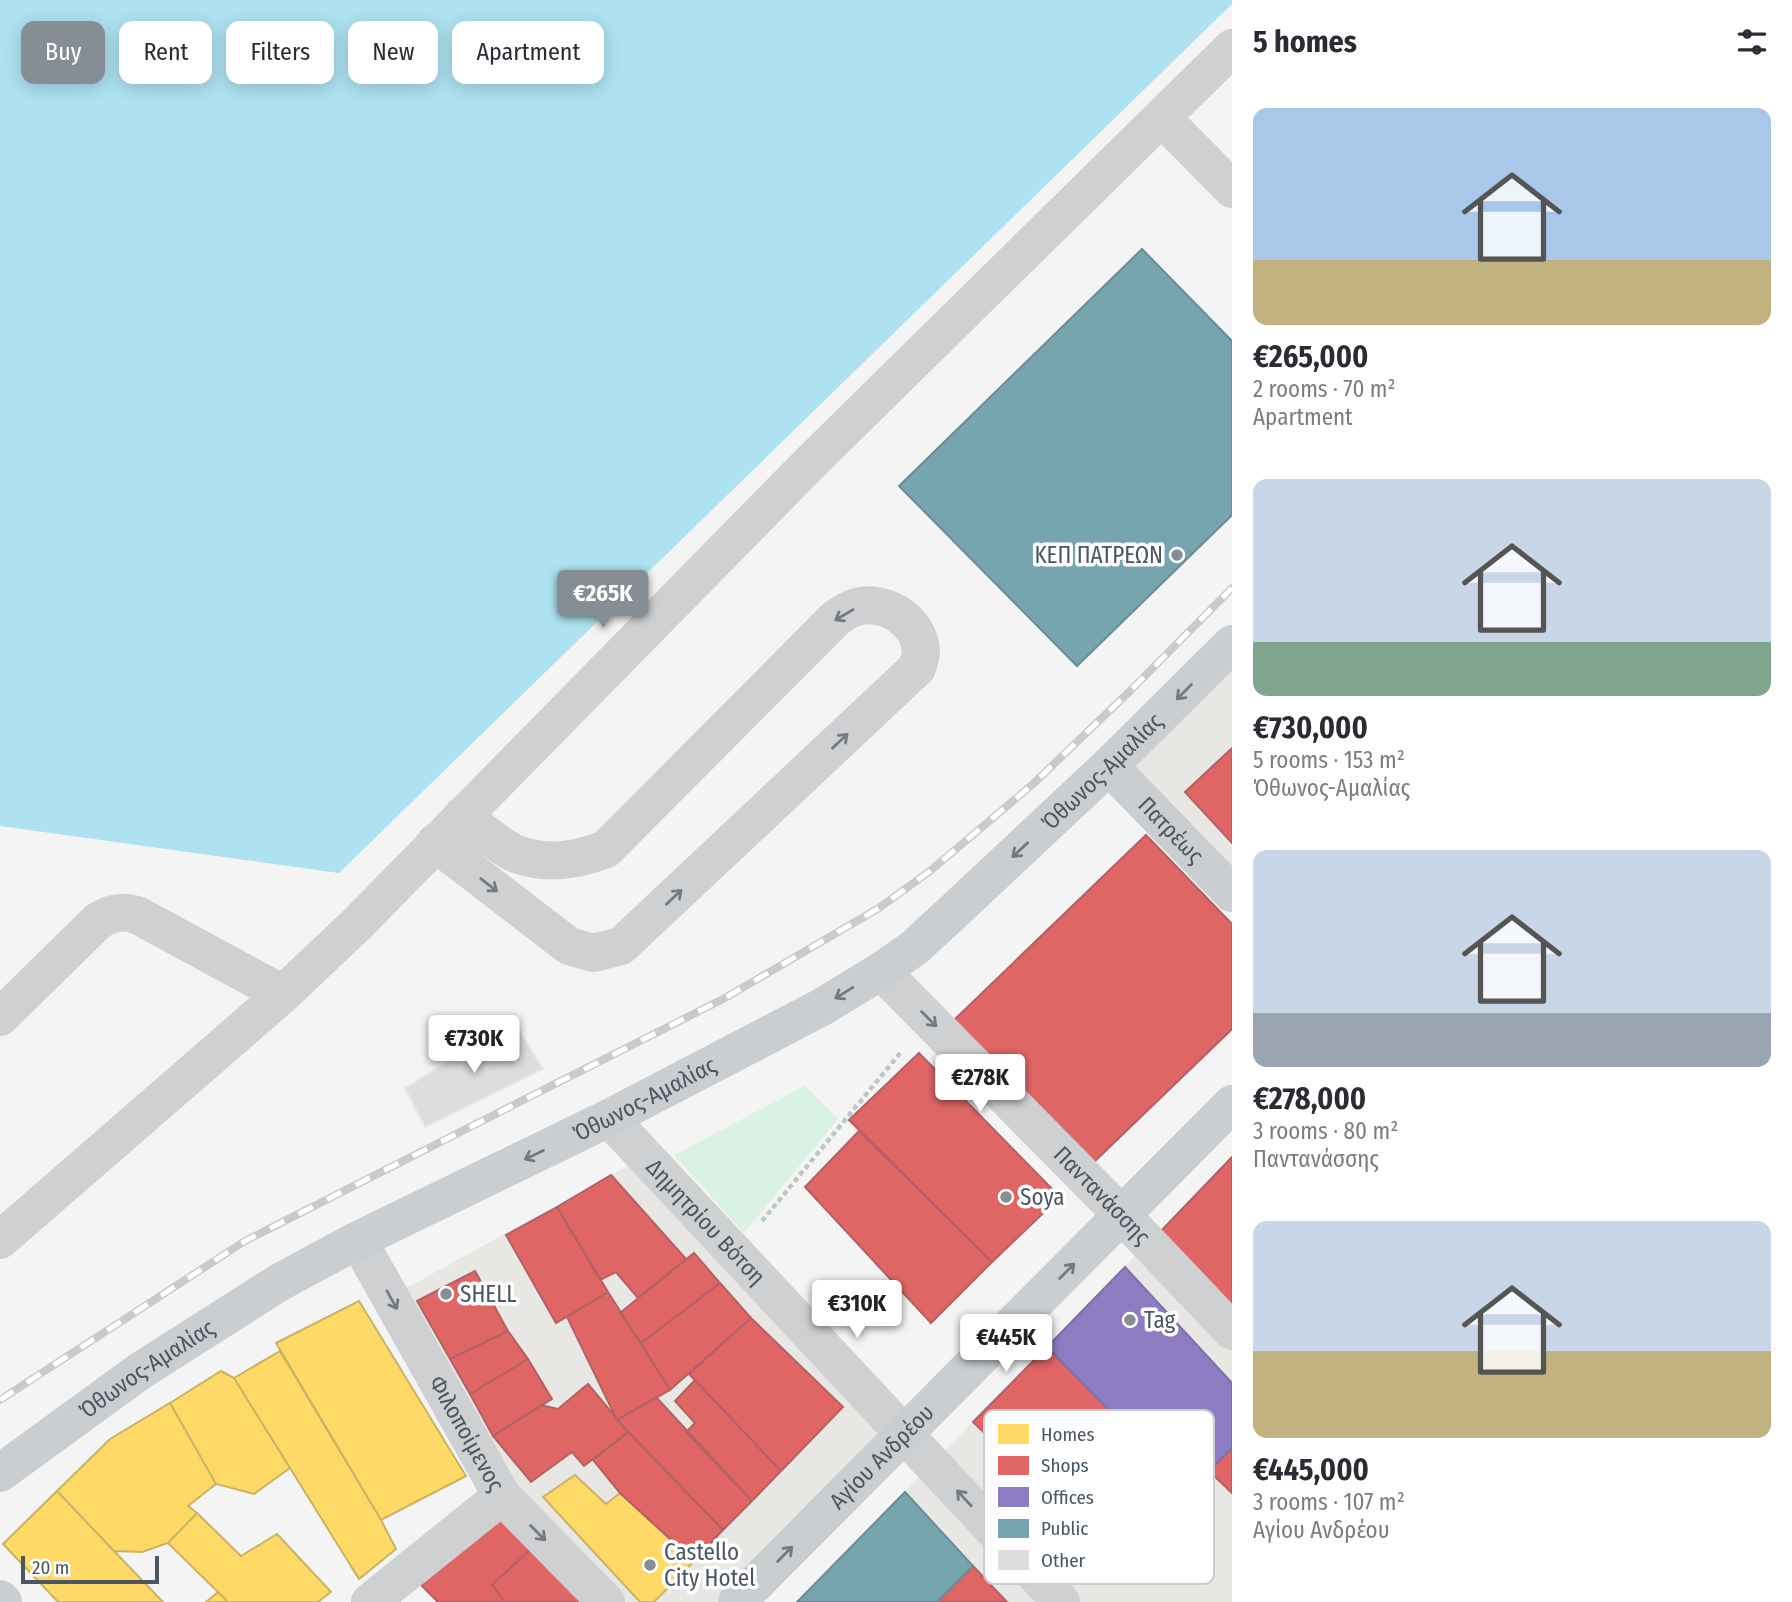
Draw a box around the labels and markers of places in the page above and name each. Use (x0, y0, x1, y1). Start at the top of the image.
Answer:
place label: ΚΕΠ ΠΑΤΡΕΩΝ (1034, 541, 1163, 569)
marker: ΚΕΠ ΠΑΤΡΕΩΝ (1169, 547, 1185, 563)
pin: €265K (554, 570, 652, 630)
pin: €730K (425, 1016, 523, 1075)
pin: €278K (931, 1054, 1029, 1114)
place label: Soya (1020, 1183, 1065, 1211)
marker: Soya (998, 1189, 1014, 1205)
place label: SHELL (460, 1280, 517, 1308)
pin: €310K (808, 1280, 906, 1340)
marker: SHELL (438, 1286, 454, 1302)
place label: Tag (1144, 1306, 1176, 1334)
marker: Tag (1122, 1312, 1138, 1328)
pin: €445K (957, 1314, 1055, 1374)
place label: Castello City Hotel (664, 1538, 755, 1592)
marker: Castello City Hotel (642, 1557, 658, 1573)

